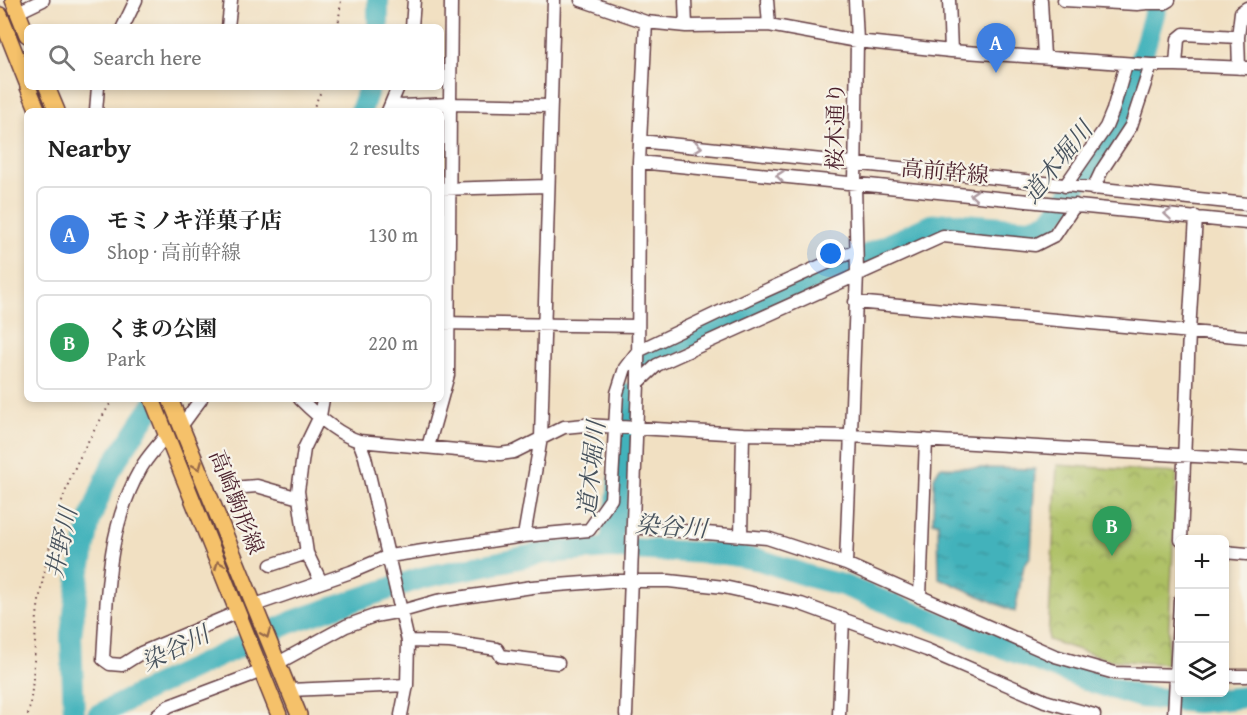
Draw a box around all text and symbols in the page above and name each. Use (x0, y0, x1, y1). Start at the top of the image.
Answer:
pin: A (976, 23, 1016, 73)
search box (24, 24, 444, 90)
icon: search (45, 41, 78, 74)
text: Search here (93, 41, 202, 73)
street label: 桜木通り (818, 82, 852, 170)
water label: 道木堀川 (1013, 111, 1103, 210)
text: Nearby (48, 128, 131, 167)
text: 2 results (349, 133, 420, 162)
one-way arrow (694, 141, 703, 153)
street label: 高前幹線 (900, 151, 990, 191)
one-way arrow (775, 170, 784, 183)
one-way arrow (969, 189, 978, 202)
text: モミノキ洋菓子店 (107, 204, 282, 236)
one-way arrow (1163, 208, 1173, 221)
text: A (63, 220, 76, 249)
text: 130 m (368, 220, 418, 249)
text: Shop · 高前幹線 (107, 237, 241, 266)
your location (816, 239, 845, 268)
text: くまの公園 (107, 312, 217, 344)
text: B (63, 328, 76, 357)
text: 220 m (368, 328, 418, 357)
text: Park (107, 344, 146, 373)
water label: 道木堀川 (569, 416, 614, 519)
street label: 高崎駒形線 (202, 445, 272, 559)
one-way arrow (191, 460, 203, 471)
water label: 井野川 (36, 501, 86, 582)
water label: 染谷川 (634, 506, 711, 546)
pin: B (1092, 506, 1132, 556)
map controls (1175, 535, 1229, 697)
button: + (1175, 535, 1229, 589)
one-way arrow (213, 560, 226, 571)
button: − (1175, 589, 1229, 643)
water label: 染谷川 (135, 615, 218, 680)
one-way arrow (259, 628, 272, 639)
button: layers (1175, 643, 1229, 697)

